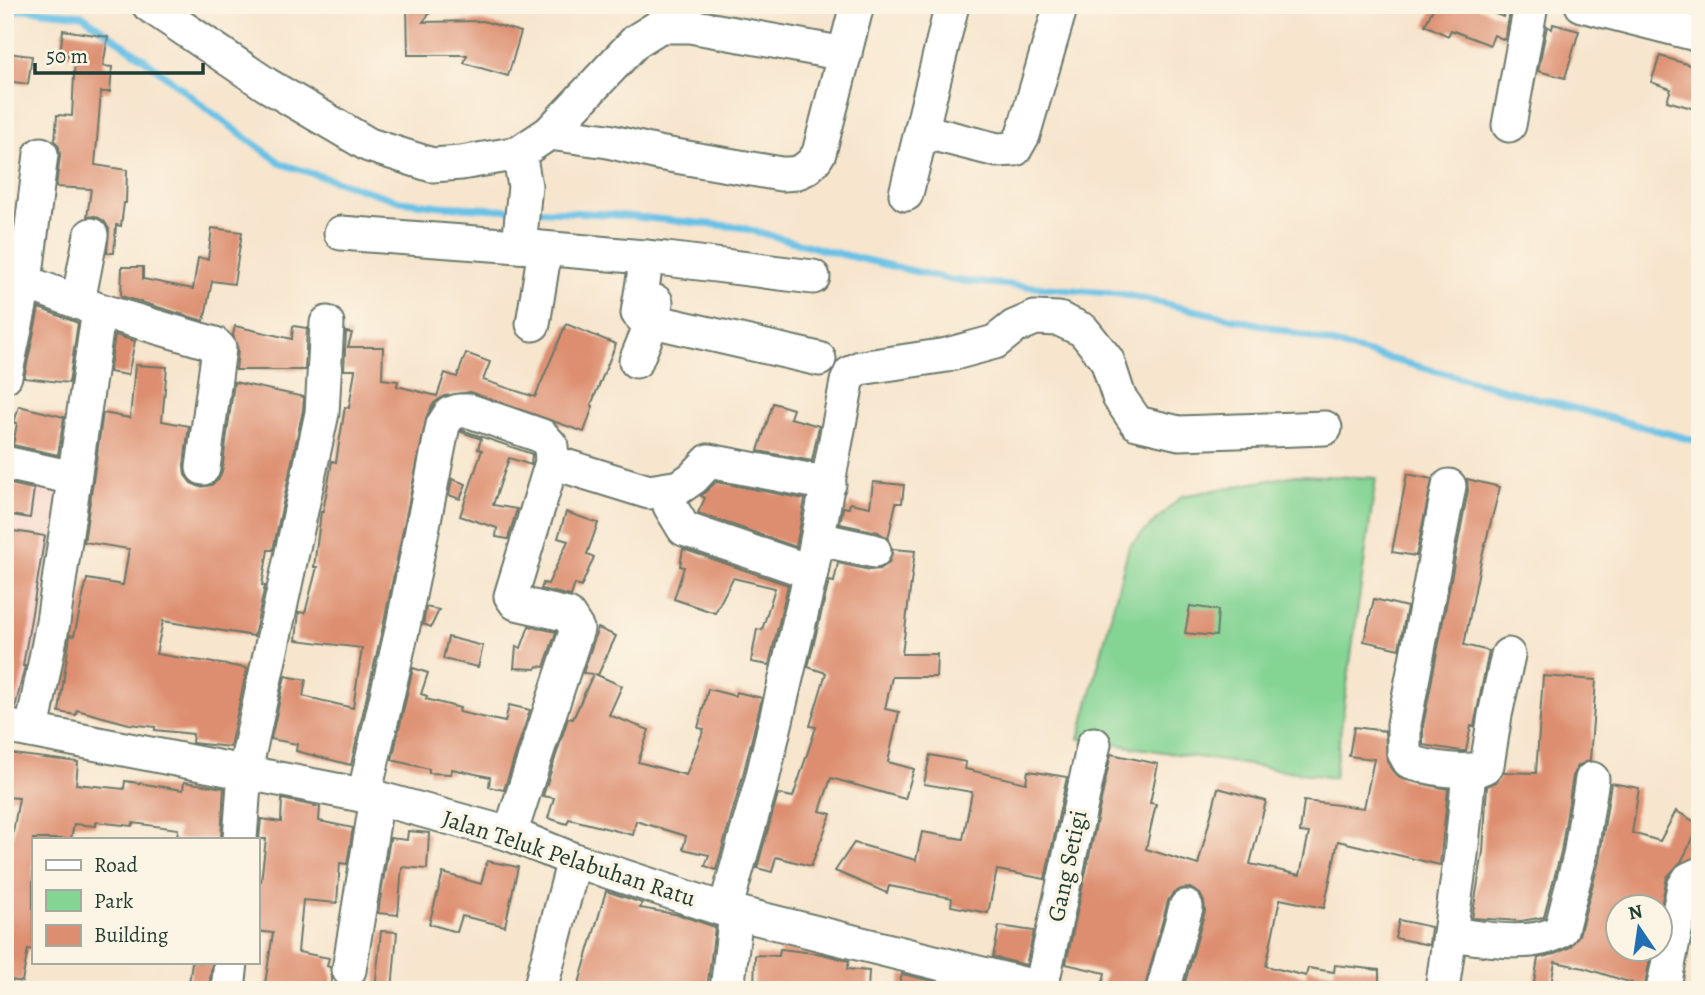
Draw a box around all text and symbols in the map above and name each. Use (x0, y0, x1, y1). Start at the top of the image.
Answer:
scale bar (35, 32, 203, 76)
text: 50 m (46, 42, 88, 70)
street label: Jalan Teluk Pelabuhan Ratu (438, 802, 700, 914)
street label: Gang Setigi (1040, 807, 1094, 925)
legend (32, 838, 259, 964)
text: Road (94, 851, 138, 879)
text: Park (94, 887, 134, 915)
north arrow (1604, 894, 1674, 964)
text: N (1626, 898, 1645, 927)
text: Building (94, 921, 169, 949)

